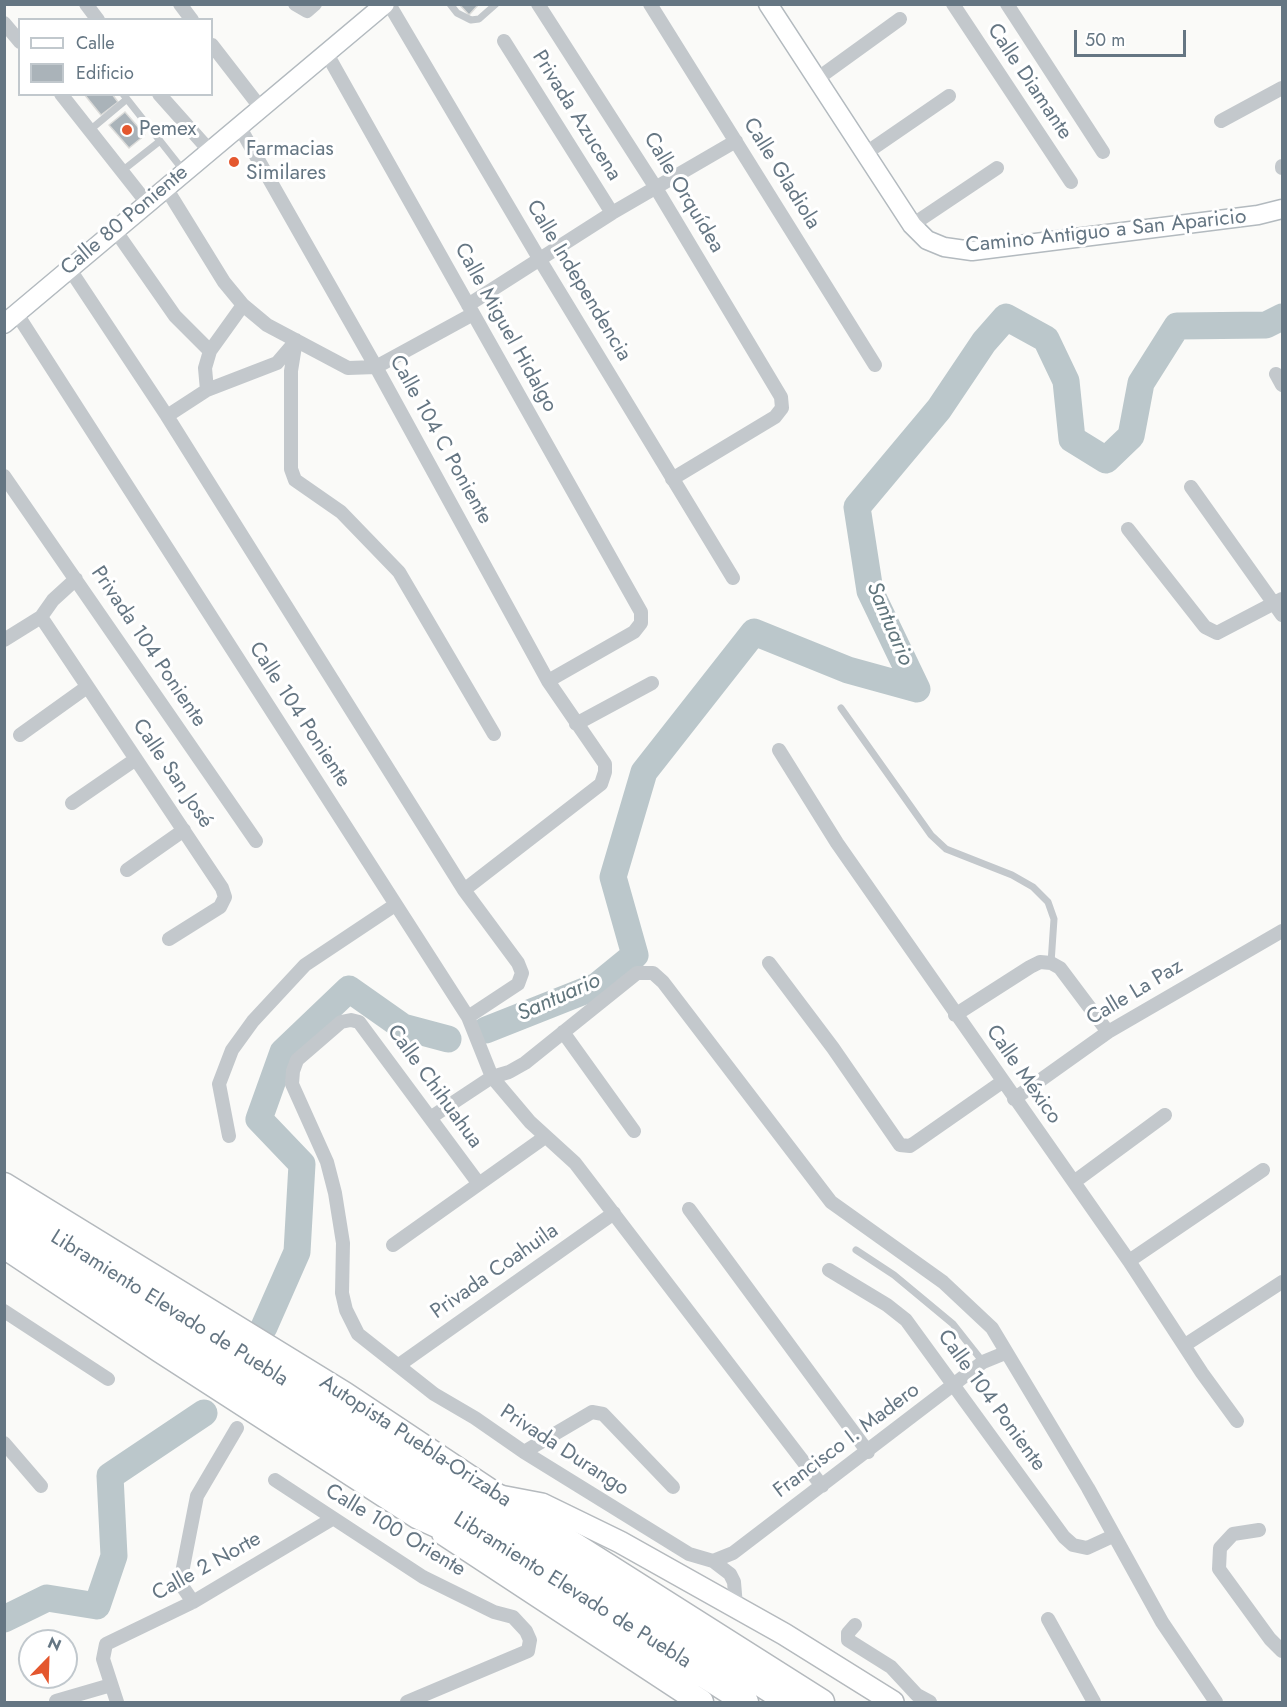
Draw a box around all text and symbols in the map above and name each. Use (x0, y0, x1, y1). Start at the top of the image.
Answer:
legend (18, 18, 213, 96)
scale bar (1077, 18, 1190, 56)
street label: Calle Diamante (981, 19, 1077, 145)
text: 50 m (1085, 27, 1125, 53)
text: Calle (76, 30, 115, 56)
street label: Privada Azucena (526, 46, 626, 186)
text: Edificio (76, 60, 134, 86)
street label: Calle Gladiola (737, 114, 825, 234)
place label: Pemex (139, 117, 196, 143)
marker: Pemex (120, 123, 134, 137)
street label: Calle Orquídea (637, 128, 729, 258)
place label: Farmacias Similares (246, 137, 334, 187)
marker: Farmacias Similares (227, 155, 241, 169)
street label: Calle 80 Poniente (56, 161, 194, 281)
street label: Calle Independencia (520, 196, 636, 366)
street label: Camino Antiguo a San Aparicio (964, 205, 1248, 259)
street label: Calle Miguel Hidalgo (448, 239, 562, 417)
street label: Calle 104 C Poniente (383, 351, 497, 529)
street label: Privada 104 Poniente (85, 562, 211, 732)
water label: Santuario (860, 578, 918, 670)
street label: Calle 104 Poniente (243, 638, 355, 792)
street label: Calle San José (126, 715, 218, 833)
street label: Calle La Paz (1082, 954, 1188, 1032)
water label: Santuario (513, 968, 605, 1028)
street label: Calle Chihuahua (381, 1020, 487, 1154)
street label: Calle México (980, 1021, 1066, 1129)
street label: Privada Coahuila (426, 1219, 564, 1325)
street label: Libramiento Elevado de Puebla (45, 1225, 293, 1393)
street label: Calle 104 Poniente (931, 1325, 1051, 1477)
street label: Autopista Puebla-Orizaba (314, 1371, 516, 1513)
street label: Francisco I. Madero (769, 1378, 925, 1504)
street label: Privada Durango (495, 1400, 633, 1502)
street label: Calle 100 Oriente (320, 1479, 470, 1583)
street label: Libramiento Elevado de Puebla (448, 1507, 696, 1675)
street label: Calle 2 Norte (148, 1527, 266, 1607)
north arrow (18, 1629, 78, 1689)
text: N (44, 1631, 65, 1657)

